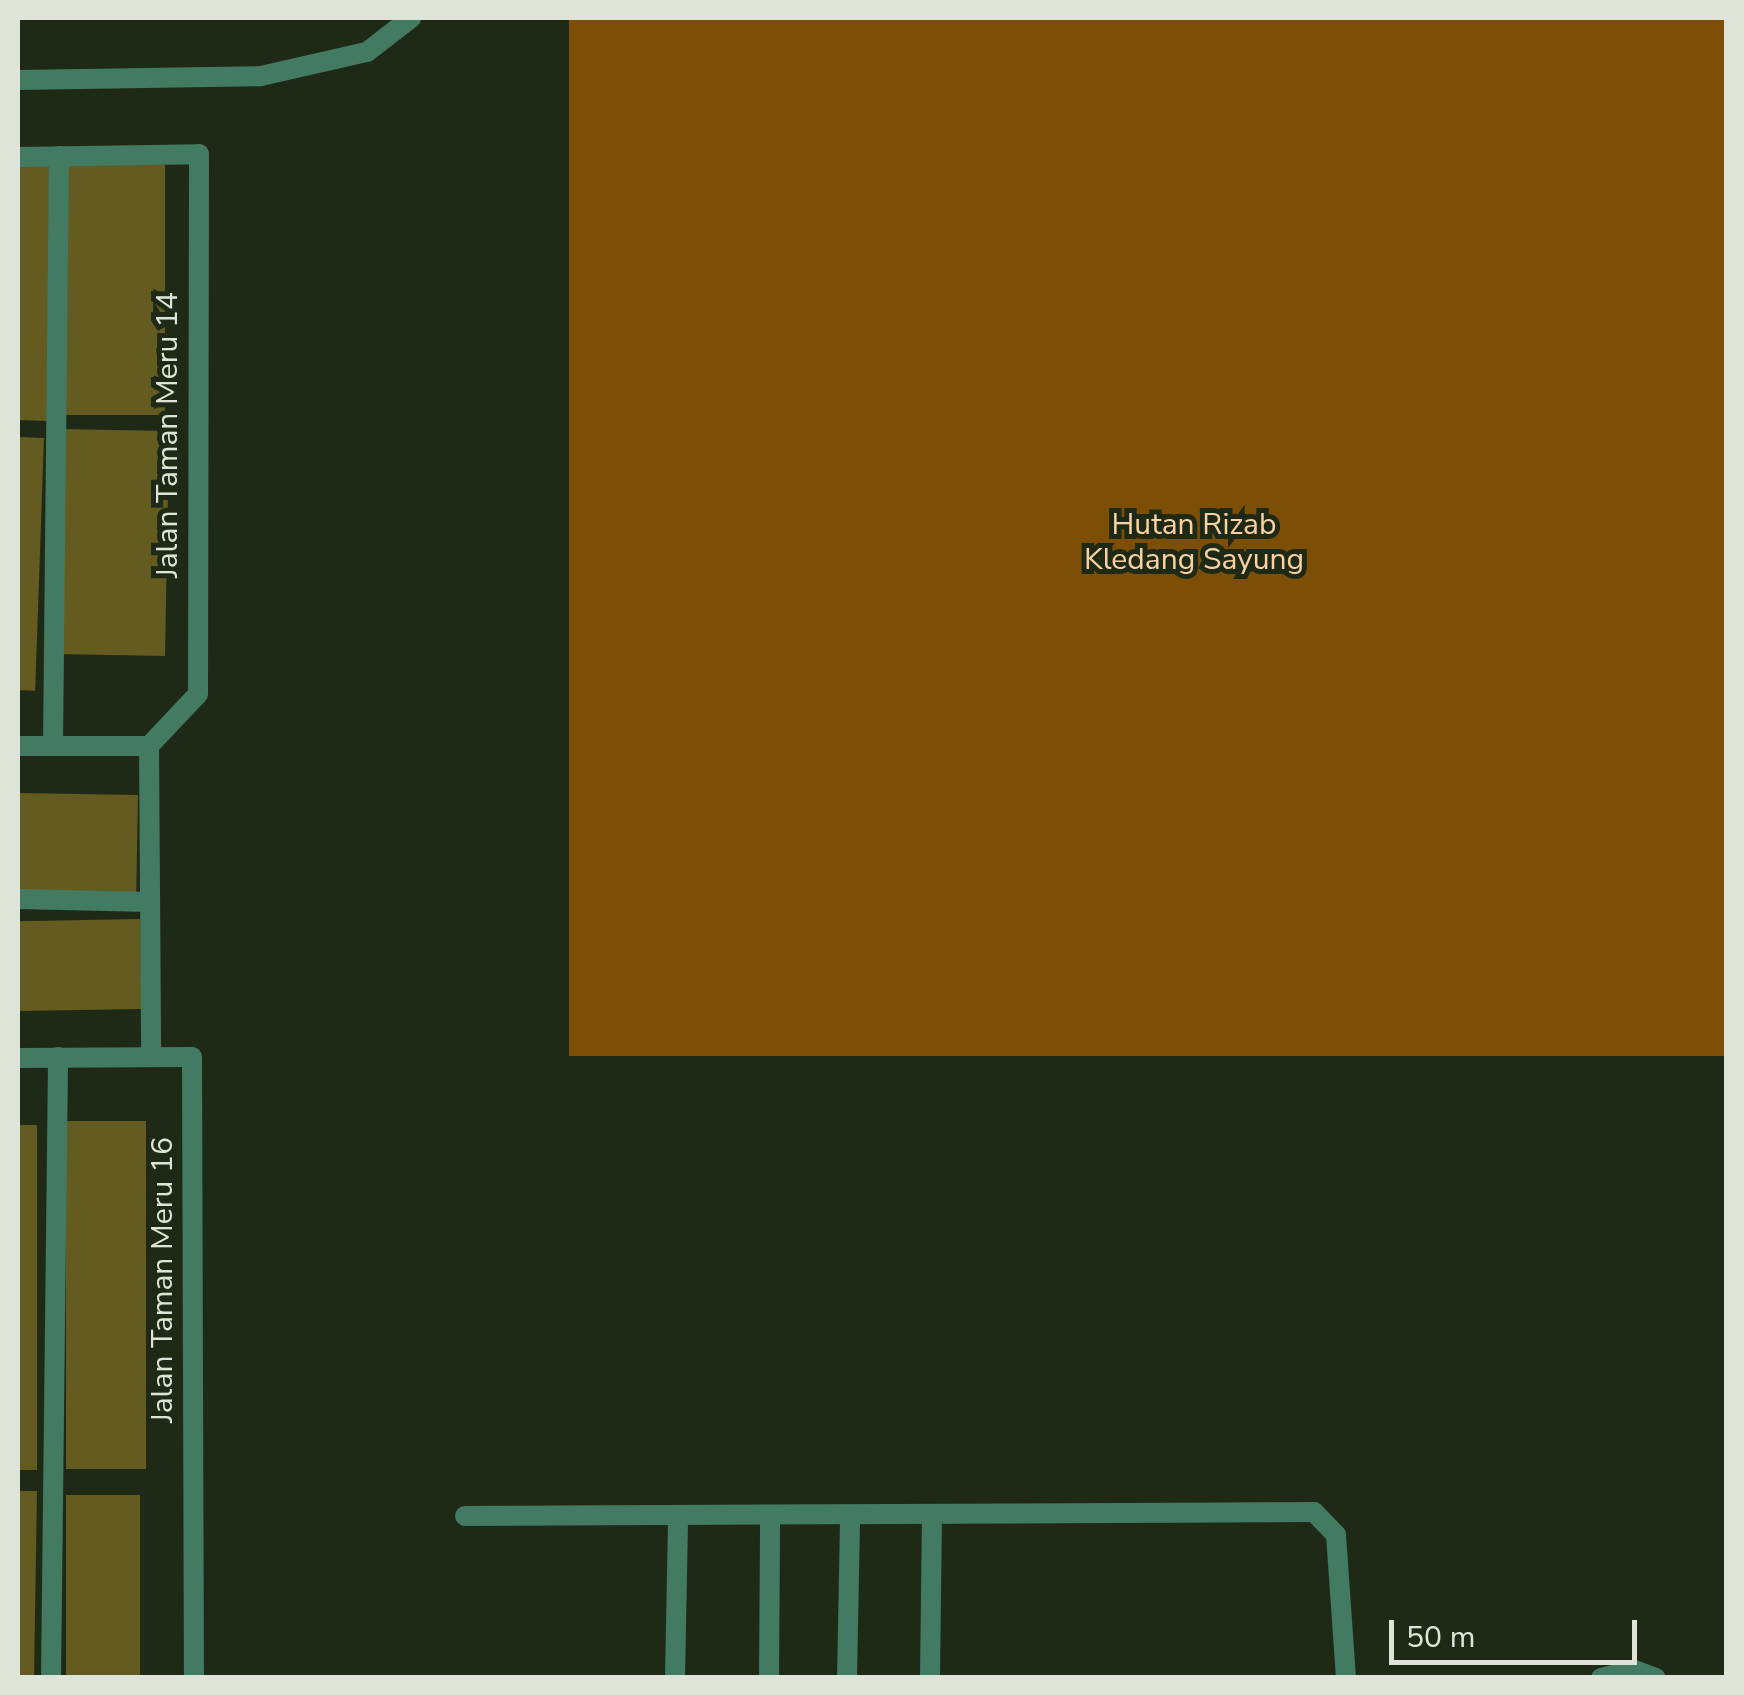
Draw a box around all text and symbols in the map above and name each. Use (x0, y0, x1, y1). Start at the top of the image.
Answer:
street label: Jalan Taman Meru 14 (150, 292, 186, 578)
park label: Hutan Rizab Kledang Sayung (1084, 507, 1304, 578)
street label: Jalan Taman Meru 16 (145, 1137, 181, 1423)
scale bar (1394, 1600, 1642, 1662)
text: 50 m (1406, 1617, 1475, 1658)

